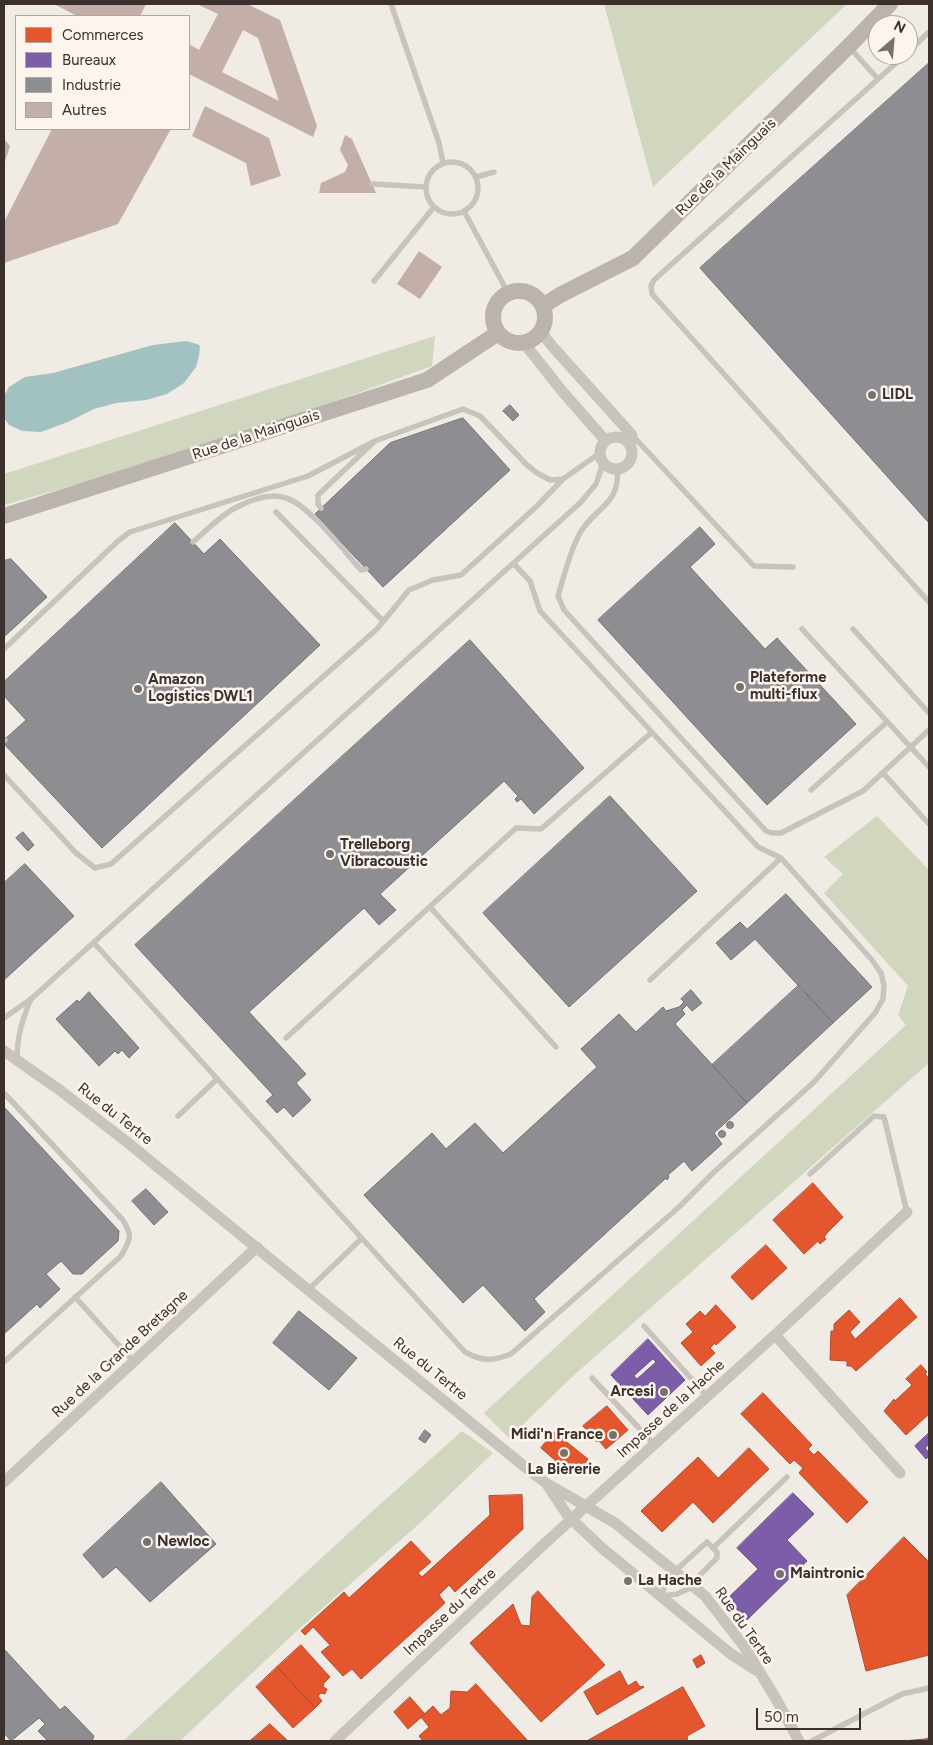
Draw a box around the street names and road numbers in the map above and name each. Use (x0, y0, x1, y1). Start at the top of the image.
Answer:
street label: Rue de la Mainguais (672, 115, 780, 219)
street label: Rue de la Mainguais (190, 406, 322, 464)
street label: Rue du Tertre (74, 1079, 156, 1149)
street label: Rue de la Grande Bretagne (48, 1286, 192, 1422)
street label: Rue du Tertre (389, 1334, 471, 1404)
street label: Impasse de la Hache (614, 1356, 728, 1462)
street label: Impasse du Tertre (400, 1565, 500, 1659)
street label: Rue du Tertre (711, 1584, 777, 1668)

